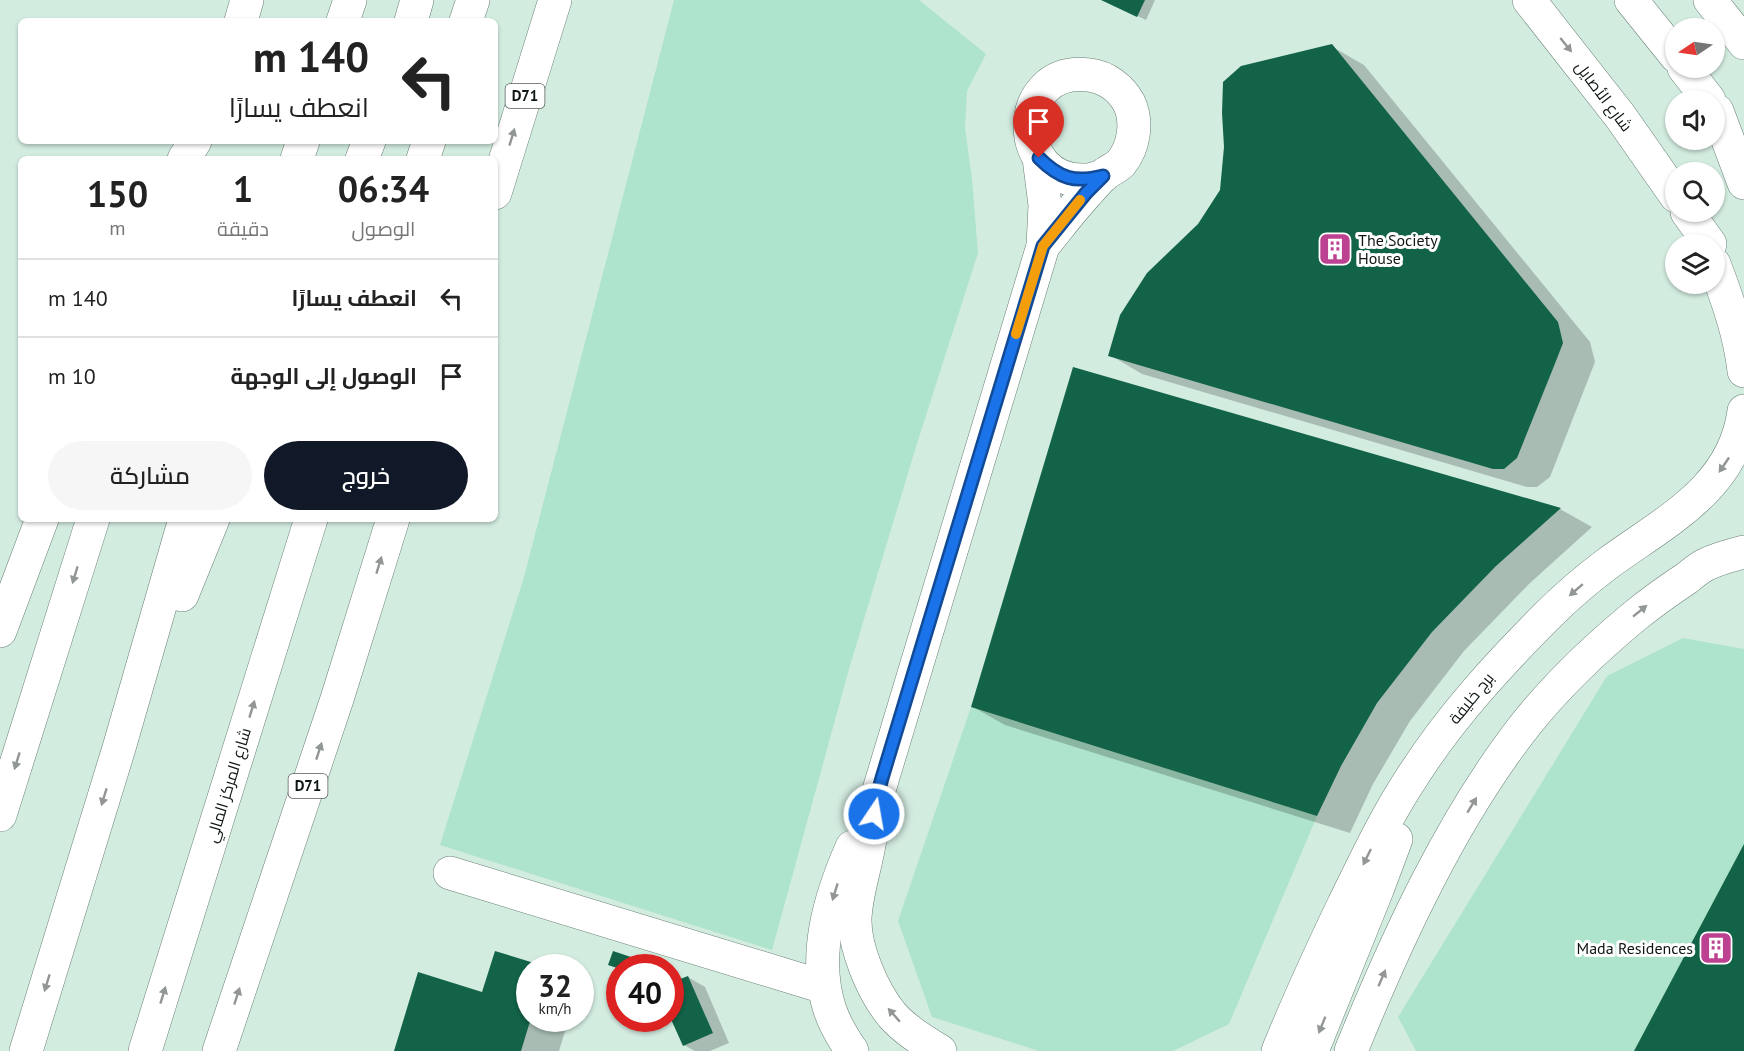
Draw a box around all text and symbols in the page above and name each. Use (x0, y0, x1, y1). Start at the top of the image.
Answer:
north arrow (1665, 18, 1725, 78)
map controls (1665, 18, 1725, 294)
text: 140 m (253, 29, 369, 84)
one-way arrow (1559, 37, 1572, 53)
icon: left (390, 42, 468, 120)
street label: شارع الأصايل (1569, 57, 1637, 136)
road number: D71 (506, 84, 544, 108)
text: انعطف يسارًا (229, 90, 369, 124)
button: sound (1665, 90, 1725, 150)
pin (1013, 96, 1064, 158)
icon: arrive (1022, 105, 1055, 138)
one-way arrow (508, 128, 518, 146)
button: search (1665, 162, 1725, 222)
text: 1 (233, 165, 253, 212)
text: 06:34 (338, 165, 429, 212)
text: 150 (87, 170, 148, 217)
text: m (109, 215, 126, 241)
text: دقيقة (217, 216, 269, 242)
text: الوصول (352, 216, 415, 242)
place label: The Society House (1358, 230, 1438, 268)
building icon: The Society House (1317, 231, 1353, 267)
button: layers (1665, 234, 1725, 294)
icon: left (435, 282, 468, 315)
text: 140 m (48, 284, 108, 312)
text: انعطف يسارًا (291, 284, 417, 312)
icon: arrive (435, 360, 468, 393)
text: 10 m (48, 362, 96, 390)
text: الوصول إلى الوجهة (231, 362, 417, 390)
button: مشاركة (48, 441, 252, 510)
button: خروج (264, 441, 468, 510)
one-way arrow (1719, 457, 1730, 474)
one-way arrow (374, 556, 384, 574)
one-way arrow (70, 566, 80, 584)
one-way arrow (1568, 584, 1584, 597)
one-way arrow (1632, 605, 1648, 618)
street label: برج خليفة (1444, 668, 1499, 729)
one-way arrow (248, 700, 257, 718)
street label: شارع المركز المالي (201, 725, 259, 846)
one-way arrow (315, 742, 325, 760)
one-way arrow (12, 752, 21, 770)
road number: D71 (288, 774, 328, 798)
position arrow (842, 782, 906, 846)
one-way arrow (99, 788, 108, 806)
one-way arrow (1466, 797, 1477, 813)
one-way arrow (1362, 849, 1371, 866)
one-way arrow (830, 883, 840, 901)
building icon: Mada Residences (1698, 930, 1734, 966)
place label: Mada Residences (1576, 938, 1693, 958)
speed limit sign: 40 (606, 954, 684, 1032)
text: 32 (538, 966, 572, 1005)
one-way arrow (1377, 968, 1387, 986)
one-way arrow (42, 974, 51, 992)
one-way arrow (159, 986, 168, 1004)
one-way arrow (233, 986, 243, 1004)
text: km/h (539, 999, 571, 1018)
one-way arrow (888, 1008, 901, 1023)
one-way arrow (1317, 1017, 1327, 1035)

